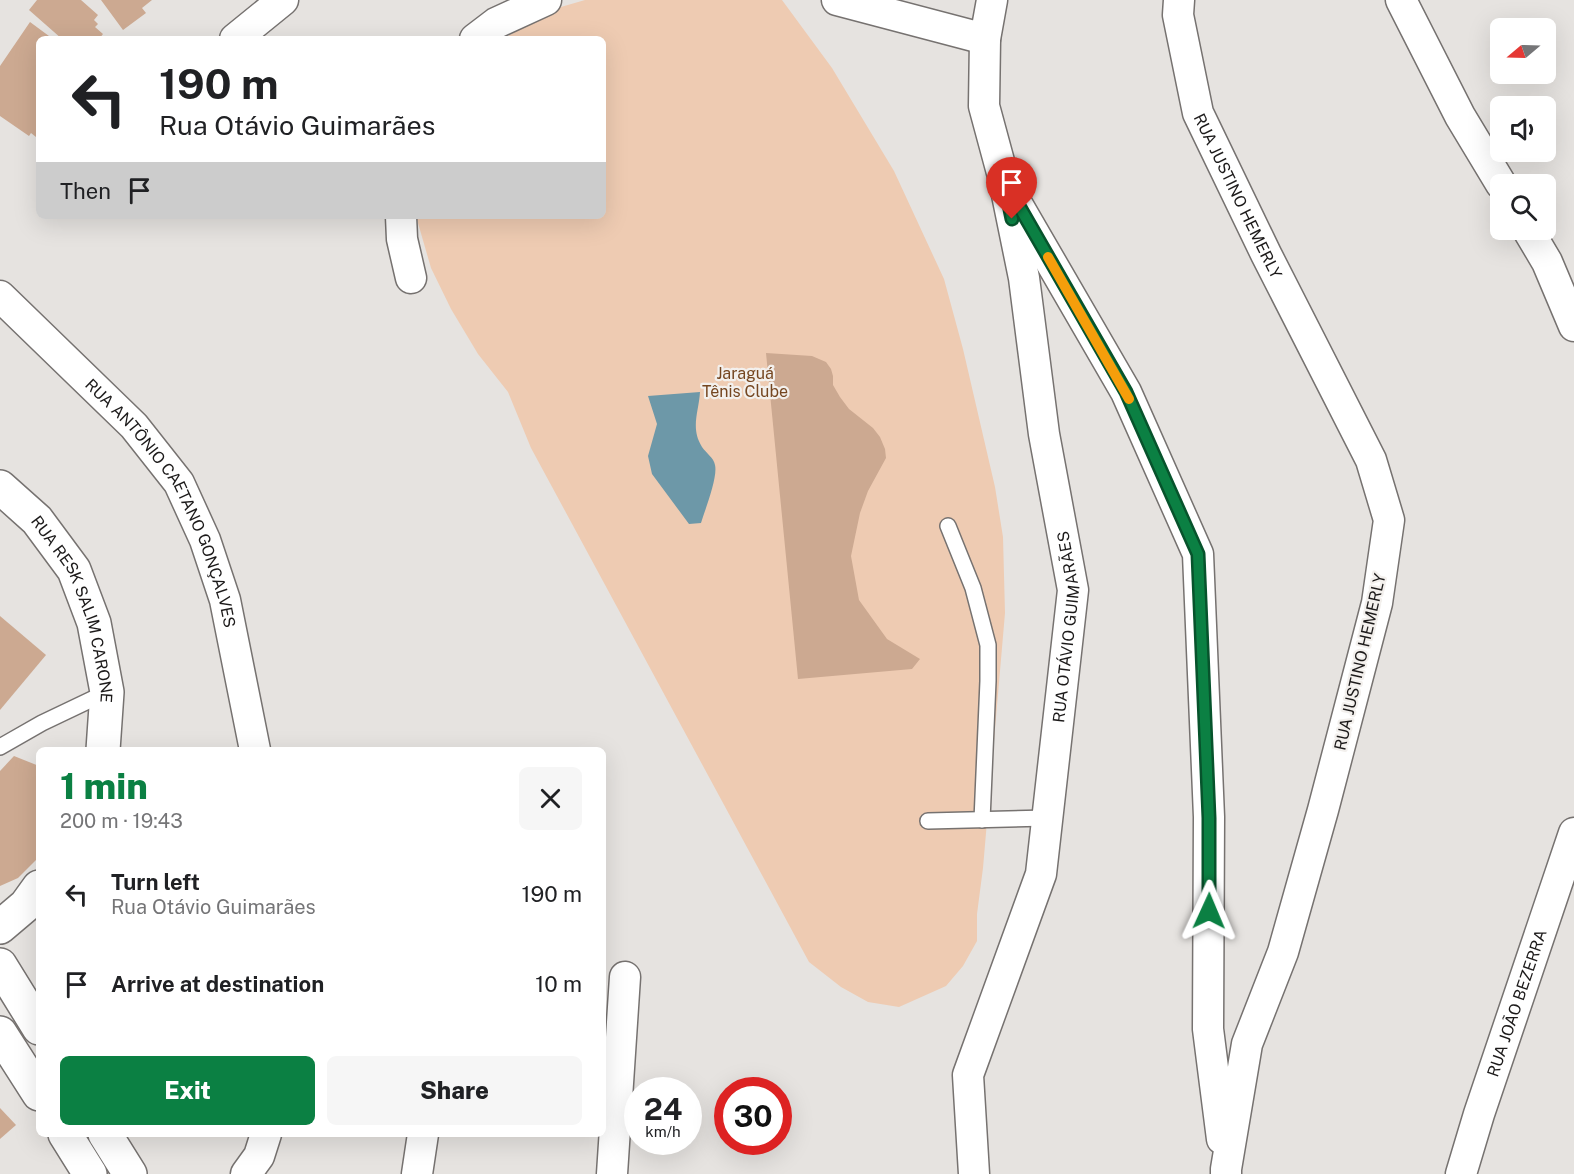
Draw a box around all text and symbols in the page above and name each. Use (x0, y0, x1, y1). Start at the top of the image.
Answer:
north arrow (1490, 18, 1556, 84)
map controls (1490, 18, 1556, 240)
text: 190 m (159, 59, 279, 108)
icon: left (60, 60, 138, 138)
button: sound (1490, 96, 1556, 162)
text: Rua Otávio Guimarães (159, 109, 435, 141)
street label: RUA JUSTINO HEMERLY (1190, 110, 1286, 282)
pin (986, 157, 1037, 219)
icon: arrive (995, 166, 1028, 199)
icon: arrive (123, 174, 156, 207)
button: search (1490, 174, 1556, 240)
text: Then (60, 178, 111, 204)
park label: Jaraguá Tênis Clube (702, 364, 788, 401)
street label: RUA ANTÔNIO CAETANO GONÇALVES (82, 375, 240, 629)
street label: RUA RESK SALIM CARONE (28, 512, 117, 704)
street label: RUA OTÁVIO GUIMARÃES (1049, 530, 1083, 724)
street label: RUA JUSTINO HEMERLY (1330, 571, 1390, 752)
text: 1 min (60, 765, 148, 807)
button: close (519, 767, 582, 830)
text: 200 m · 19:43 (60, 809, 183, 833)
text: Turn left (111, 869, 200, 895)
icon: left (60, 878, 93, 911)
position arrow (1177, 879, 1241, 943)
text: 190 m (522, 881, 582, 907)
text: Rua Otávio Guimarães (111, 895, 316, 919)
street label: RUA JOÃO BEZERRA (1483, 927, 1550, 1079)
icon: arrive (60, 968, 93, 1001)
text: Arrive at destination (111, 971, 324, 997)
text: 10 m (535, 971, 582, 997)
button: Exit (60, 1056, 315, 1125)
button: Share (327, 1056, 582, 1125)
speed limit sign: 30 (714, 1077, 792, 1155)
text: 24 (644, 1091, 682, 1127)
text: km/h (645, 1123, 681, 1140)

